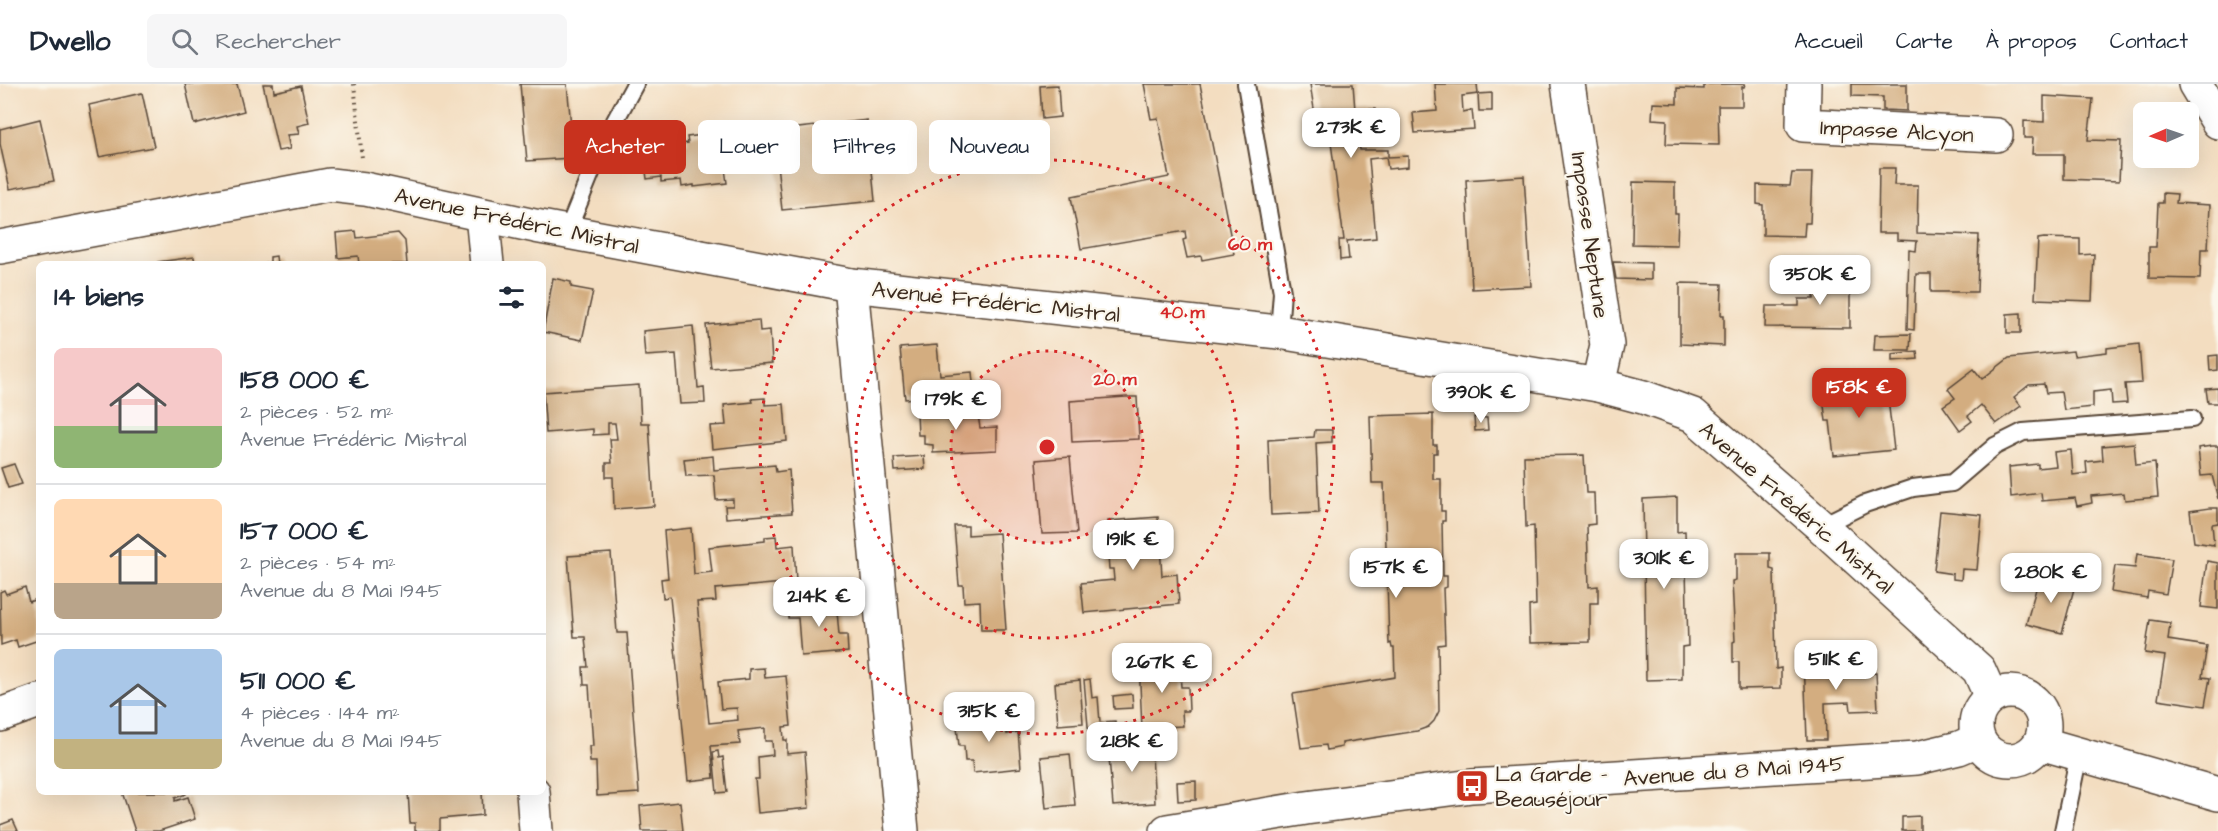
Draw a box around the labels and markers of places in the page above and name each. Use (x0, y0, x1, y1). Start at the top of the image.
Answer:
pin: 273K € (1302, 108, 1400, 159)
pin: 350K € (1771, 255, 1869, 306)
pin: 158K € (1810, 368, 1908, 419)
pin: 390K € (1432, 373, 1530, 424)
pin: 179K € (907, 380, 1005, 431)
centre of rings (1037, 437, 1057, 457)
pin: 191K € (1084, 520, 1182, 571)
pin: 301K € (1615, 539, 1713, 590)
pin: 157K € (1347, 548, 1445, 599)
pin: 280K € (2002, 553, 2100, 604)
pin: 214K € (770, 577, 868, 628)
pin: 511K € (1787, 640, 1885, 691)
pin: 267K € (1113, 643, 1211, 694)
pin: 315K € (940, 692, 1038, 743)
pin: 218K € (1083, 722, 1181, 773)
place label: La Garde - Beauséjour (1495, 759, 1608, 815)
bus stop icon: La Garde - Beauséjour (1454, 768, 1490, 804)

